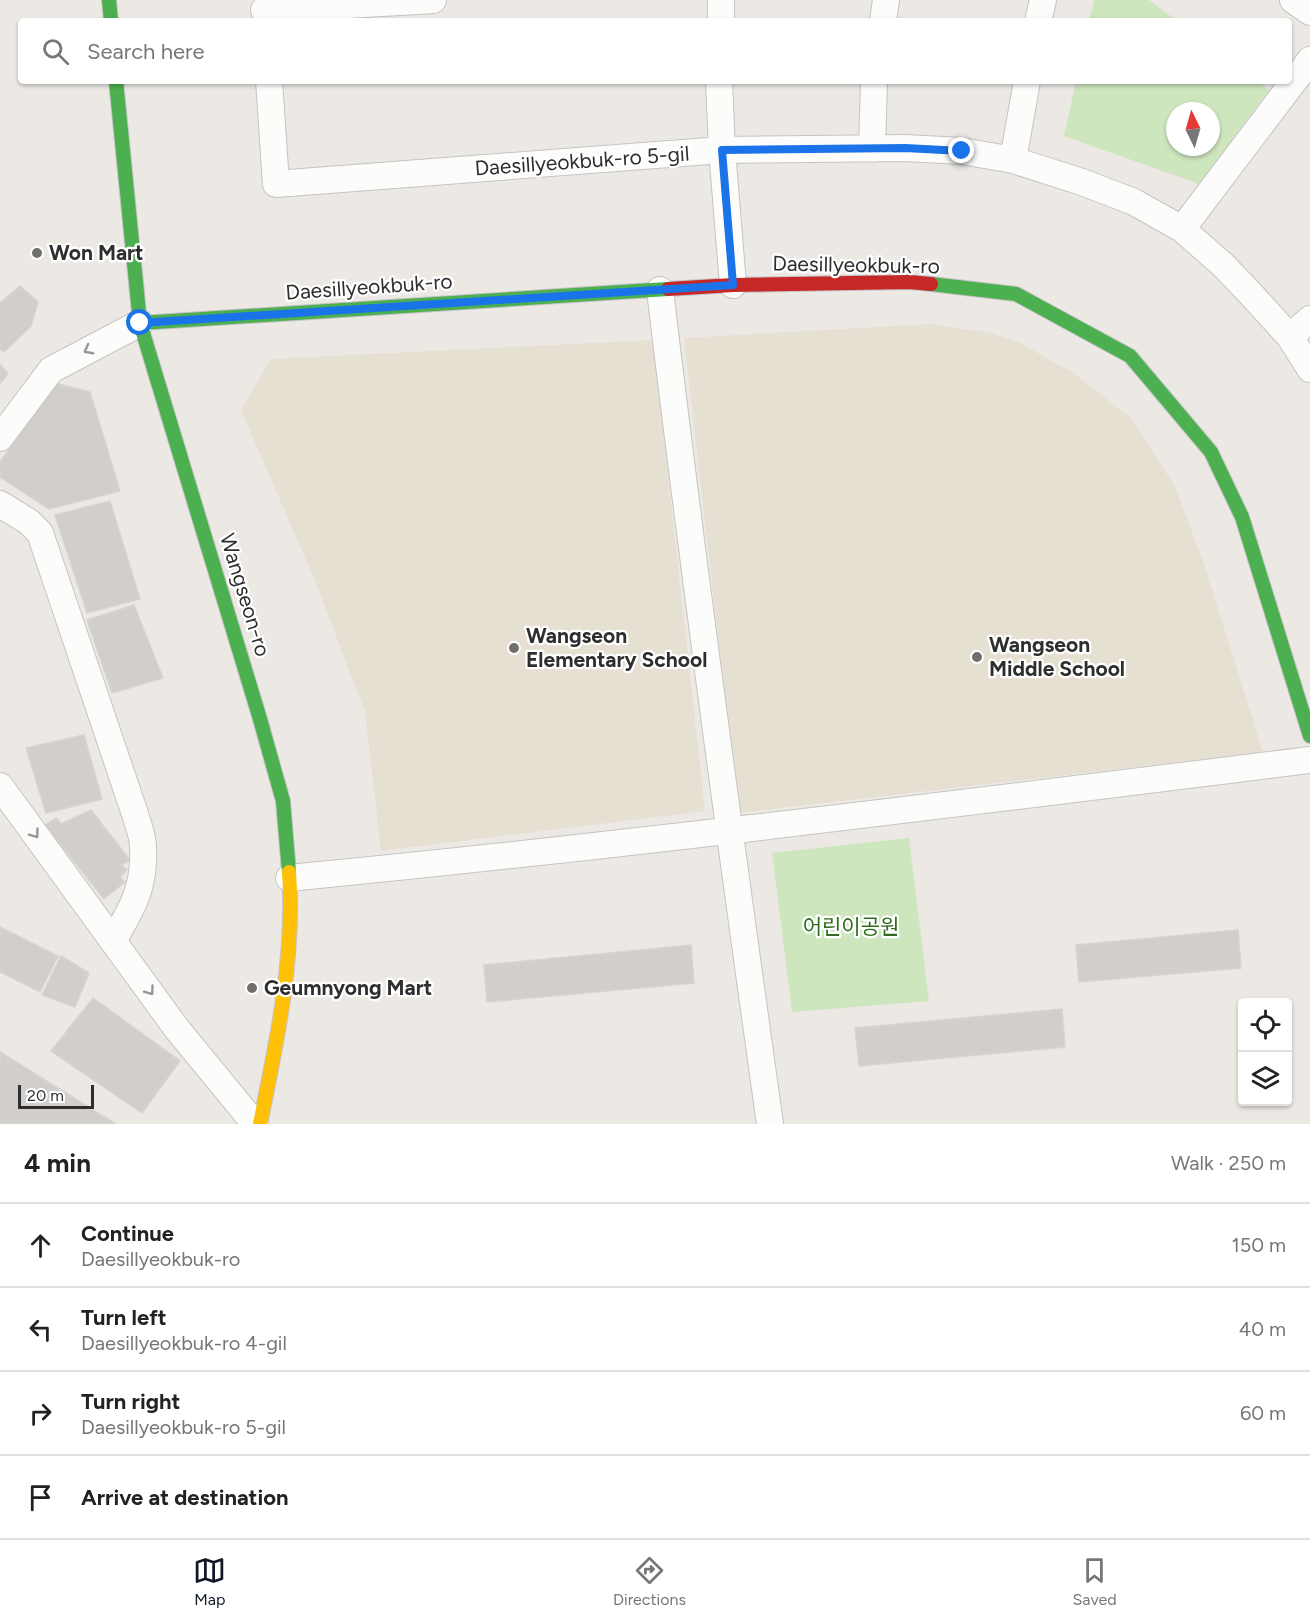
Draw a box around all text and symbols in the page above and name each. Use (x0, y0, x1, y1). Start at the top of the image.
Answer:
search box (18, 18, 1292, 84)
icon: search (39, 35, 72, 68)
text: Search here (87, 38, 205, 65)
north arrow (1166, 102, 1220, 156)
route end (948, 137, 974, 163)
street label: Daesillyeokbuk-ro 5-gil (474, 141, 690, 180)
place label: Won Mart (49, 240, 144, 265)
marker: Won Mart (30, 246, 44, 260)
street label: Daesillyeokbuk-ro (772, 251, 940, 278)
street label: Daesillyeokbuk-ro (285, 268, 453, 305)
route start (126, 309, 152, 335)
one-way arrow (84, 343, 94, 354)
street label: Wangseon-ro (215, 530, 276, 659)
place label: Wangseon Elementary School (526, 623, 707, 672)
place label: Wangseon Middle School (989, 632, 1125, 681)
marker: Wangseon Elementary School (507, 641, 521, 655)
marker: Wangseon Middle School (970, 650, 984, 664)
one-way arrow (27, 827, 38, 838)
park label: 어린이공원 (803, 914, 899, 939)
place label: Geumnyong Mart (264, 975, 432, 1000)
marker: Geumnyong Mart (245, 981, 259, 995)
one-way arrow (142, 984, 153, 995)
map controls (1238, 998, 1292, 1106)
button: locate (1238, 998, 1292, 1052)
button: layers (1238, 1052, 1292, 1106)
scale bar (18, 1082, 94, 1110)
text: 20 m (27, 1086, 64, 1105)
text: 4 min (24, 1147, 91, 1179)
text: Walk · 250 m (1171, 1151, 1286, 1175)
text: Continue (81, 1220, 174, 1247)
icon: ahead (24, 1229, 57, 1262)
text: 150 m (1231, 1233, 1286, 1257)
text: Daesillyeokbuk-ro (81, 1247, 240, 1271)
text: Turn left (81, 1304, 167, 1331)
icon: left (24, 1313, 57, 1346)
text: 40 m (1239, 1317, 1286, 1341)
text: Daesillyeokbuk-ro 4-gil (81, 1331, 287, 1355)
text: Turn right (81, 1388, 180, 1415)
icon: right (24, 1397, 57, 1430)
text: 60 m (1240, 1401, 1286, 1425)
text: Daesillyeokbuk-ro 5-gil (81, 1415, 286, 1439)
icon: arrive (24, 1481, 57, 1514)
text: Arrive at destination (81, 1484, 289, 1511)
tab: Map (193, 1554, 226, 1609)
tab: Directions (613, 1554, 686, 1609)
tab: Saved (1073, 1554, 1117, 1609)

